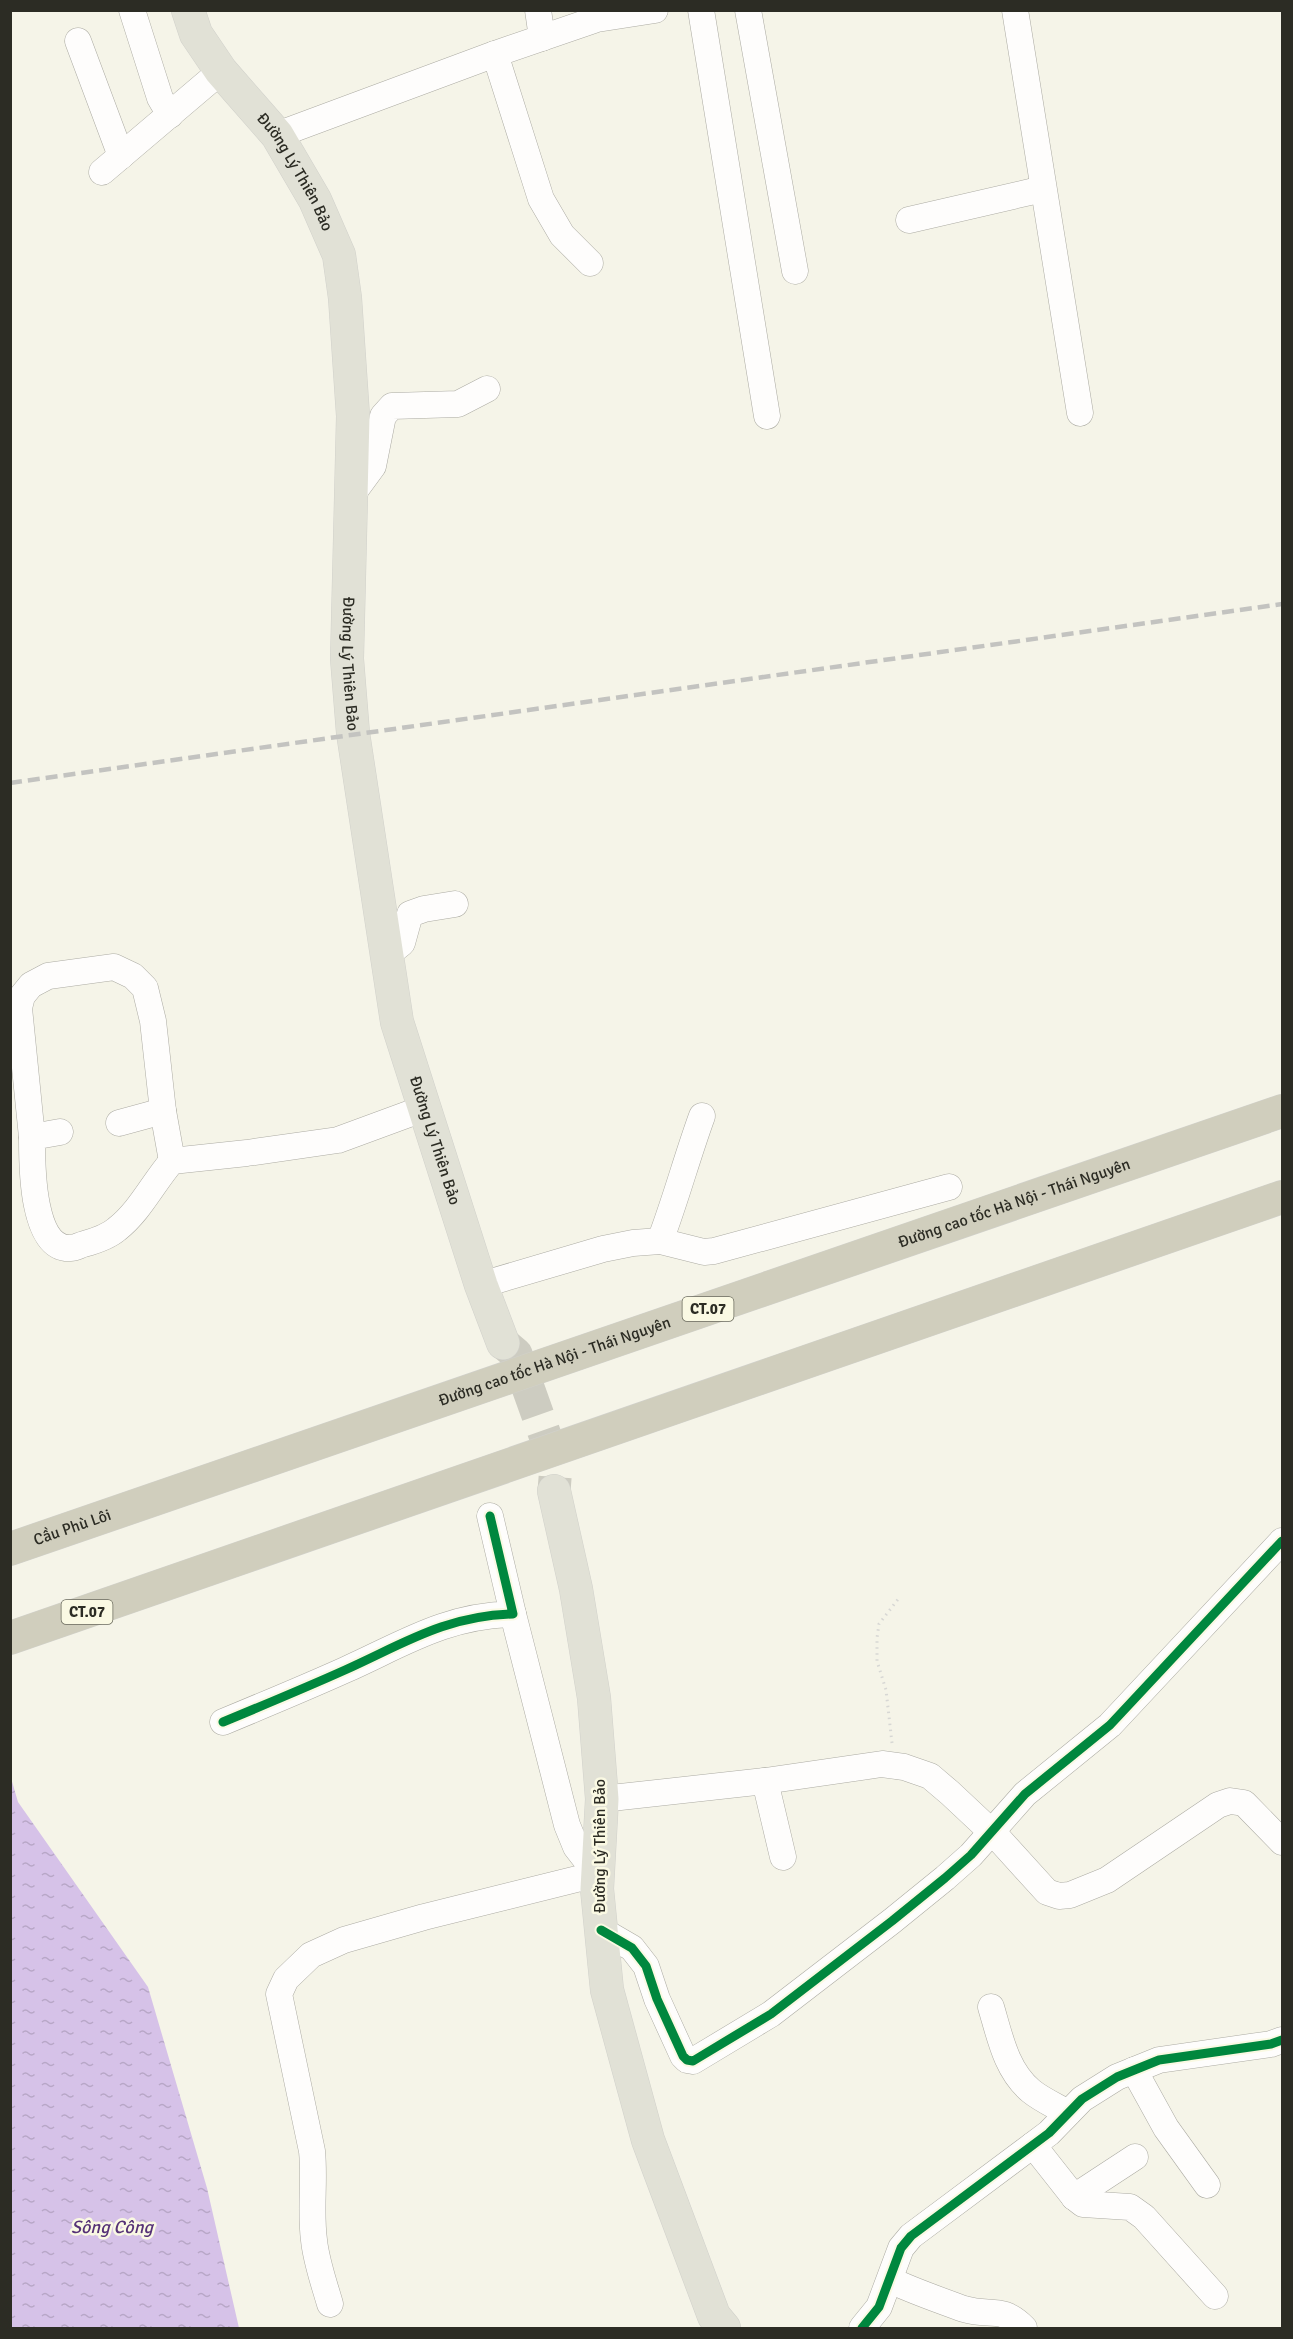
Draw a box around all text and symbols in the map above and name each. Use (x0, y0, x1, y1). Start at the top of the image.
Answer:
street label: Đường Lý Thiên Bảo (252, 109, 337, 234)
street label: Đường Lý Thiên Bảo (337, 596, 363, 732)
street label: Đường Lý Thiên Bảo (405, 1073, 465, 1208)
street label: Đường cao tốc Hà Nội - Thái Nguyên (895, 1154, 1133, 1252)
road number: CT.07 (682, 1297, 734, 1321)
street label: Đường cao tốc Hà Nội - Thái Nguyên (436, 1312, 673, 1411)
street label: Cầu Phù Lôi (31, 1505, 114, 1550)
road number: CT.07 (62, 1600, 112, 1624)
street label: Đường Lý Thiên Bảo (590, 1779, 610, 1913)
water label: Sông Công (71, 2216, 155, 2238)

